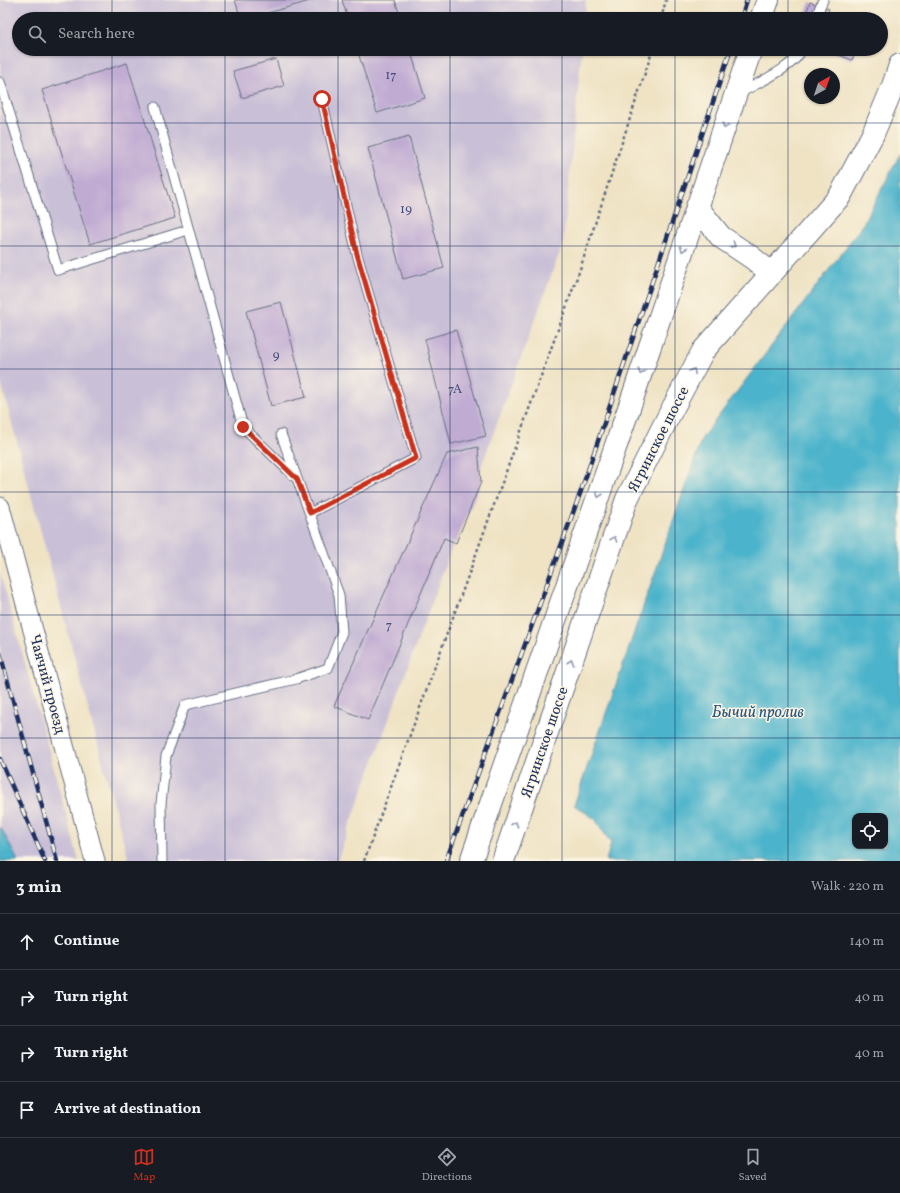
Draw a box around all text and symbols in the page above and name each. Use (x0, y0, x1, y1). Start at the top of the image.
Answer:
search box (12, 12, 888, 56)
icon: search (26, 23, 48, 45)
text: Search here (58, 24, 135, 45)
house number: 17 (385, 67, 397, 85)
north arrow (804, 68, 840, 104)
route start (313, 90, 331, 108)
one-way arrow (721, 122, 730, 129)
house number: 19 (400, 201, 412, 219)
one-way arrow (729, 240, 736, 248)
one-way arrow (679, 245, 688, 252)
house number: 9 (273, 347, 280, 365)
one-way arrow (688, 367, 696, 375)
one-way arrow (638, 368, 646, 375)
house number: 7А (448, 381, 462, 399)
street label: Ягринское шоссе (624, 383, 695, 496)
route end (234, 418, 252, 436)
one-way arrow (595, 491, 603, 498)
one-way arrow (609, 535, 617, 542)
house number: 7 (386, 617, 392, 635)
street label: Чаячий проезд (23, 632, 70, 737)
one-way arrow (567, 658, 575, 665)
street label: Ягринское шоссе (517, 684, 574, 801)
water label: Бычий пролив (712, 702, 804, 724)
map controls (852, 813, 888, 849)
button: locate (852, 813, 888, 849)
one-way arrow (511, 821, 519, 828)
text: 3 min (16, 876, 62, 899)
text: Walk · 220 m (811, 878, 884, 896)
icon: ahead (16, 931, 38, 953)
text: Continue (54, 931, 119, 952)
text: 140 m (850, 933, 884, 951)
icon: right (16, 987, 38, 1009)
text: Turn right (54, 987, 128, 1008)
text: 40 m (855, 989, 884, 1007)
icon: right (16, 1043, 38, 1065)
text: Turn right (54, 1043, 128, 1064)
text: 40 m (855, 1045, 884, 1063)
icon: arrive (16, 1099, 38, 1121)
text: Arrive at destination (54, 1099, 201, 1120)
tab: Map (133, 1146, 155, 1185)
tab: Directions (422, 1146, 472, 1185)
tab: Saved (738, 1146, 767, 1185)

